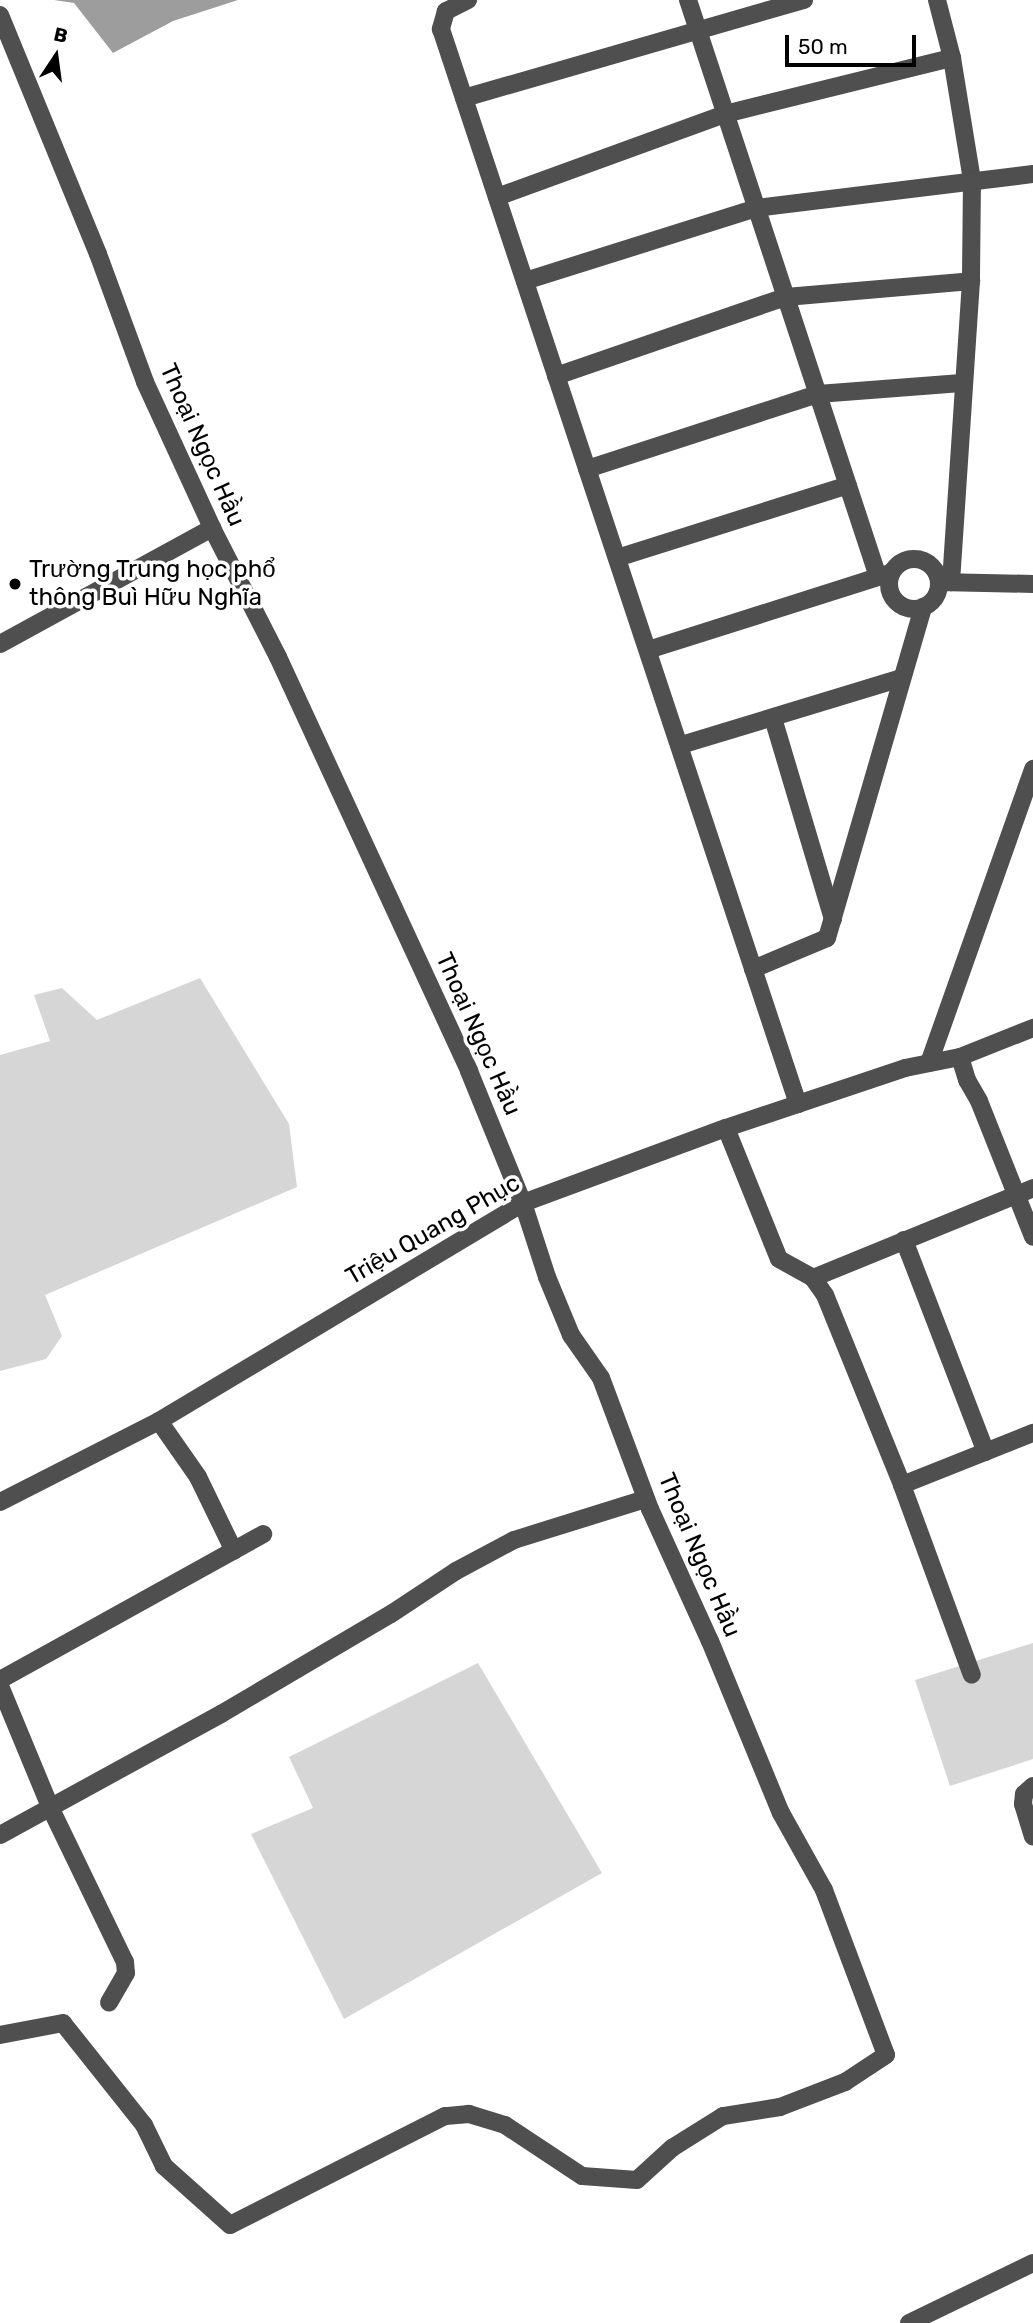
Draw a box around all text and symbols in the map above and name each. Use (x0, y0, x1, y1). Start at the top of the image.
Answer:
north arrow (21, 21, 91, 91)
scale bar (788, 21, 919, 65)
text: B (52, 22, 70, 48)
text: 50 m (798, 34, 848, 59)
street label: Thoại Ngọc Hầu (153, 359, 251, 531)
place label: Trường Trung học phổ thông Buì Hữu Nghĩa (29, 556, 276, 612)
marker: Trường Trung học phổ thông Buì Hữu Nghĩa (7, 576, 23, 592)
street label: Thoại Ngọc Hầu (429, 948, 527, 1120)
street label: Triệu Quang Phục (341, 1169, 525, 1291)
street label: Thoại Ngọc Hầu (652, 1469, 746, 1641)

